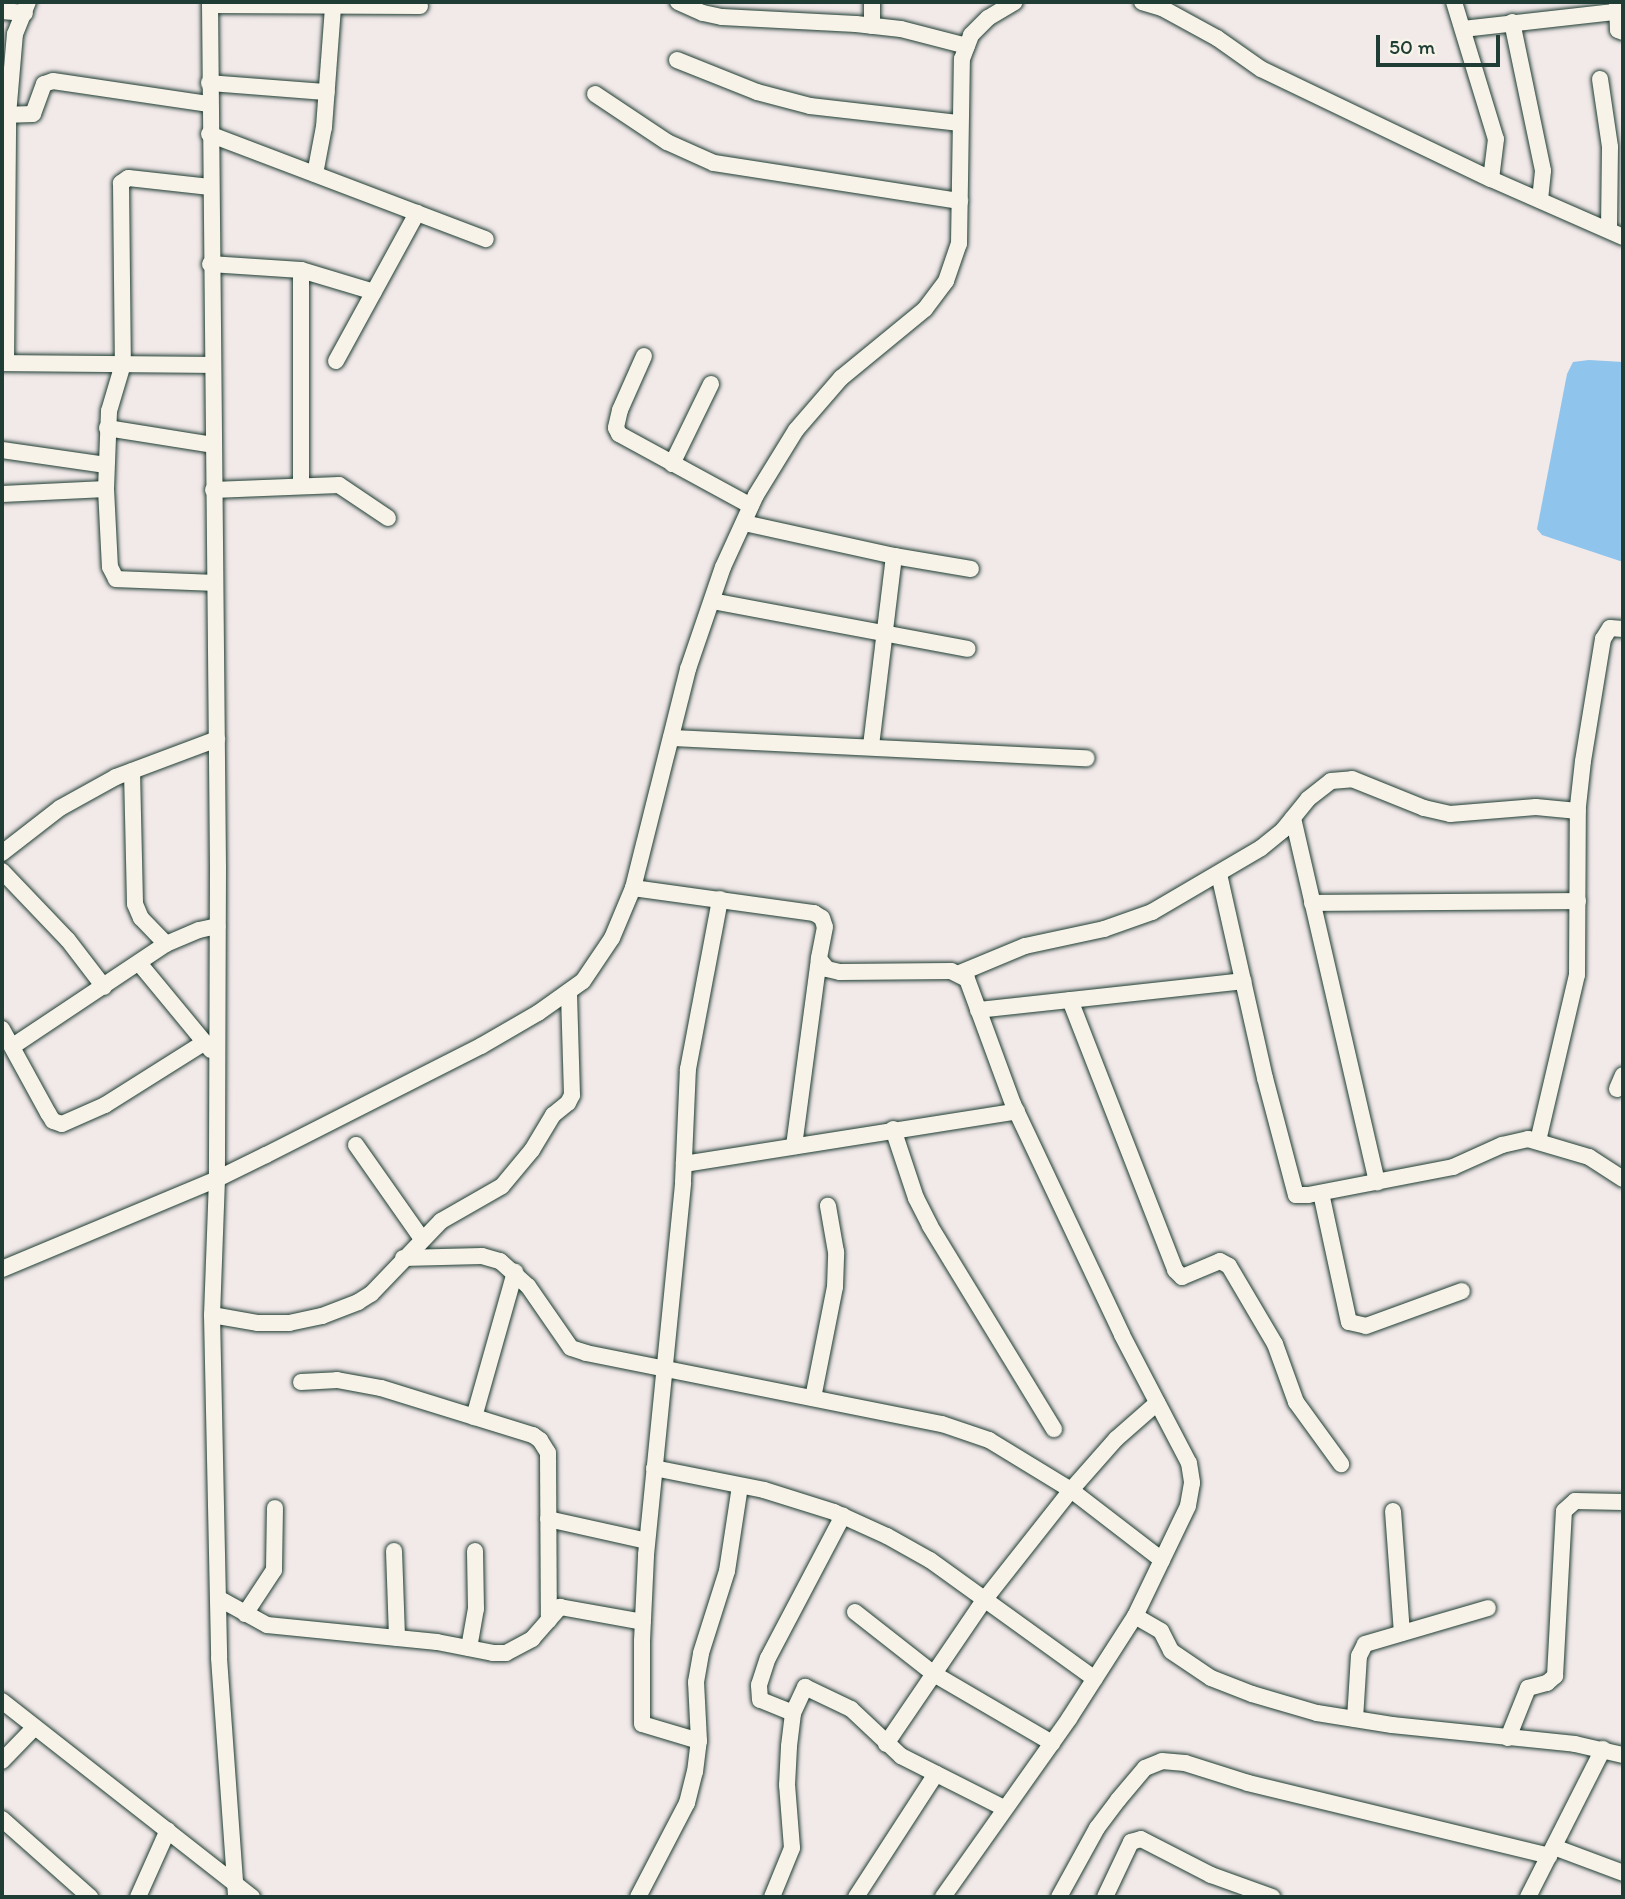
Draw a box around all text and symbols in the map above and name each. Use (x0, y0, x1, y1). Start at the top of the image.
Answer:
scale bar (1380, 21, 1504, 65)
text: 50 m (1389, 34, 1435, 59)

